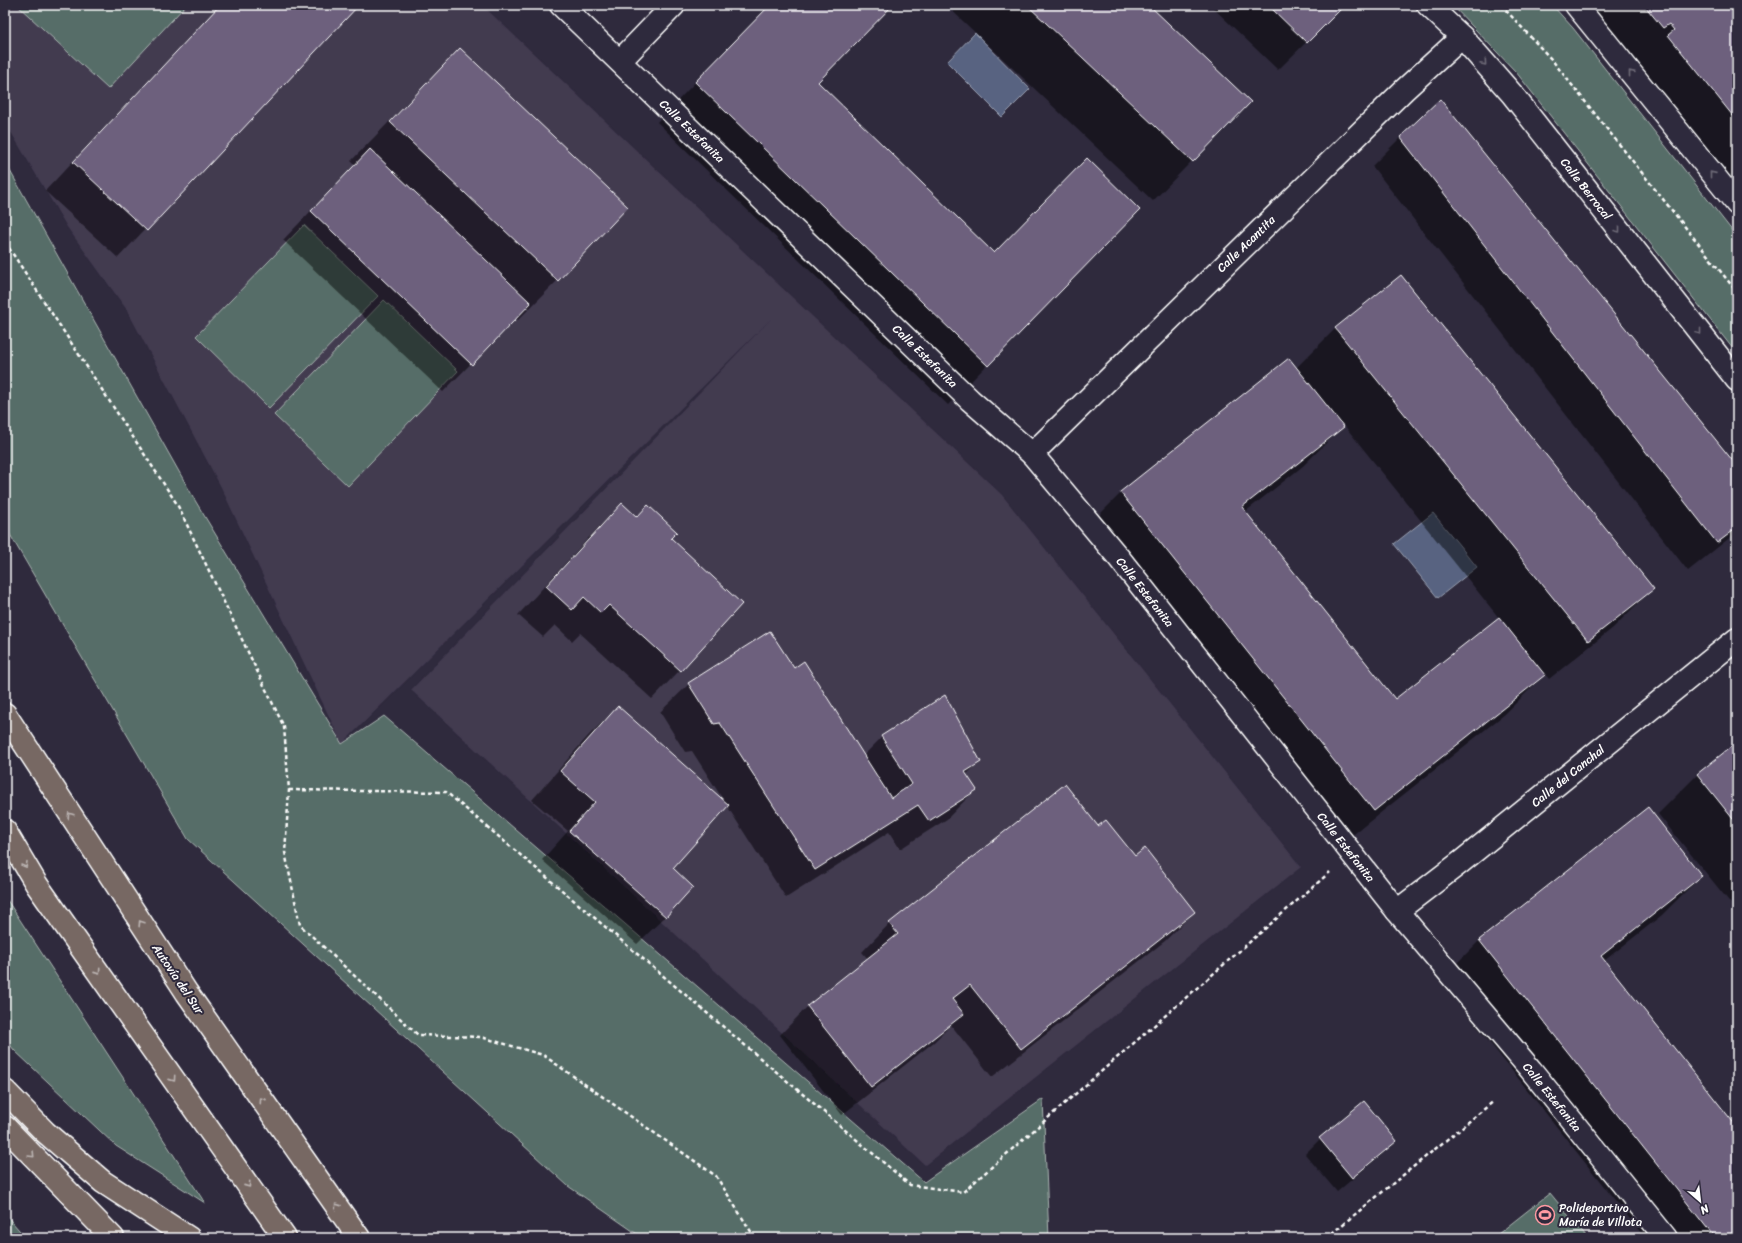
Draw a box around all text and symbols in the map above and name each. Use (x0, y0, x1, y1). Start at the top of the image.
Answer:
one-way arrow (1480, 58, 1487, 66)
one-way arrow (1628, 70, 1635, 77)
street label: Calle Estefanita (654, 94, 730, 168)
street label: Calle Berrocal (1554, 153, 1618, 226)
one-way arrow (1710, 171, 1717, 178)
street label: Calle Acantita (1211, 209, 1281, 278)
one-way arrow (1614, 225, 1621, 232)
street label: Calle Estefanita (887, 319, 963, 393)
one-way arrow (1694, 327, 1701, 334)
street label: Calle Estefanita (1110, 552, 1180, 632)
street label: Calle del Canchal (1526, 739, 1610, 813)
street label: Calle Estefanita (1311, 807, 1381, 887)
one-way arrow (67, 812, 75, 819)
one-way arrow (21, 861, 28, 868)
one-way arrow (139, 921, 146, 928)
street label: Autovía del Sur (146, 938, 211, 1020)
one-way arrow (93, 968, 101, 975)
street label: Calle Estefanita (1517, 1057, 1587, 1137)
one-way arrow (168, 1074, 175, 1081)
one-way arrow (259, 1097, 267, 1104)
one-way arrow (27, 1150, 35, 1158)
one-way arrow (243, 1181, 251, 1188)
north arrow (1680, 1181, 1720, 1221)
place label: Polideportivo María de Villota (1559, 1197, 1642, 1233)
text: N (1696, 1199, 1713, 1220)
one-way arrow (334, 1203, 342, 1210)
sports icon: Polideportivo María de Villota (1534, 1204, 1556, 1226)

